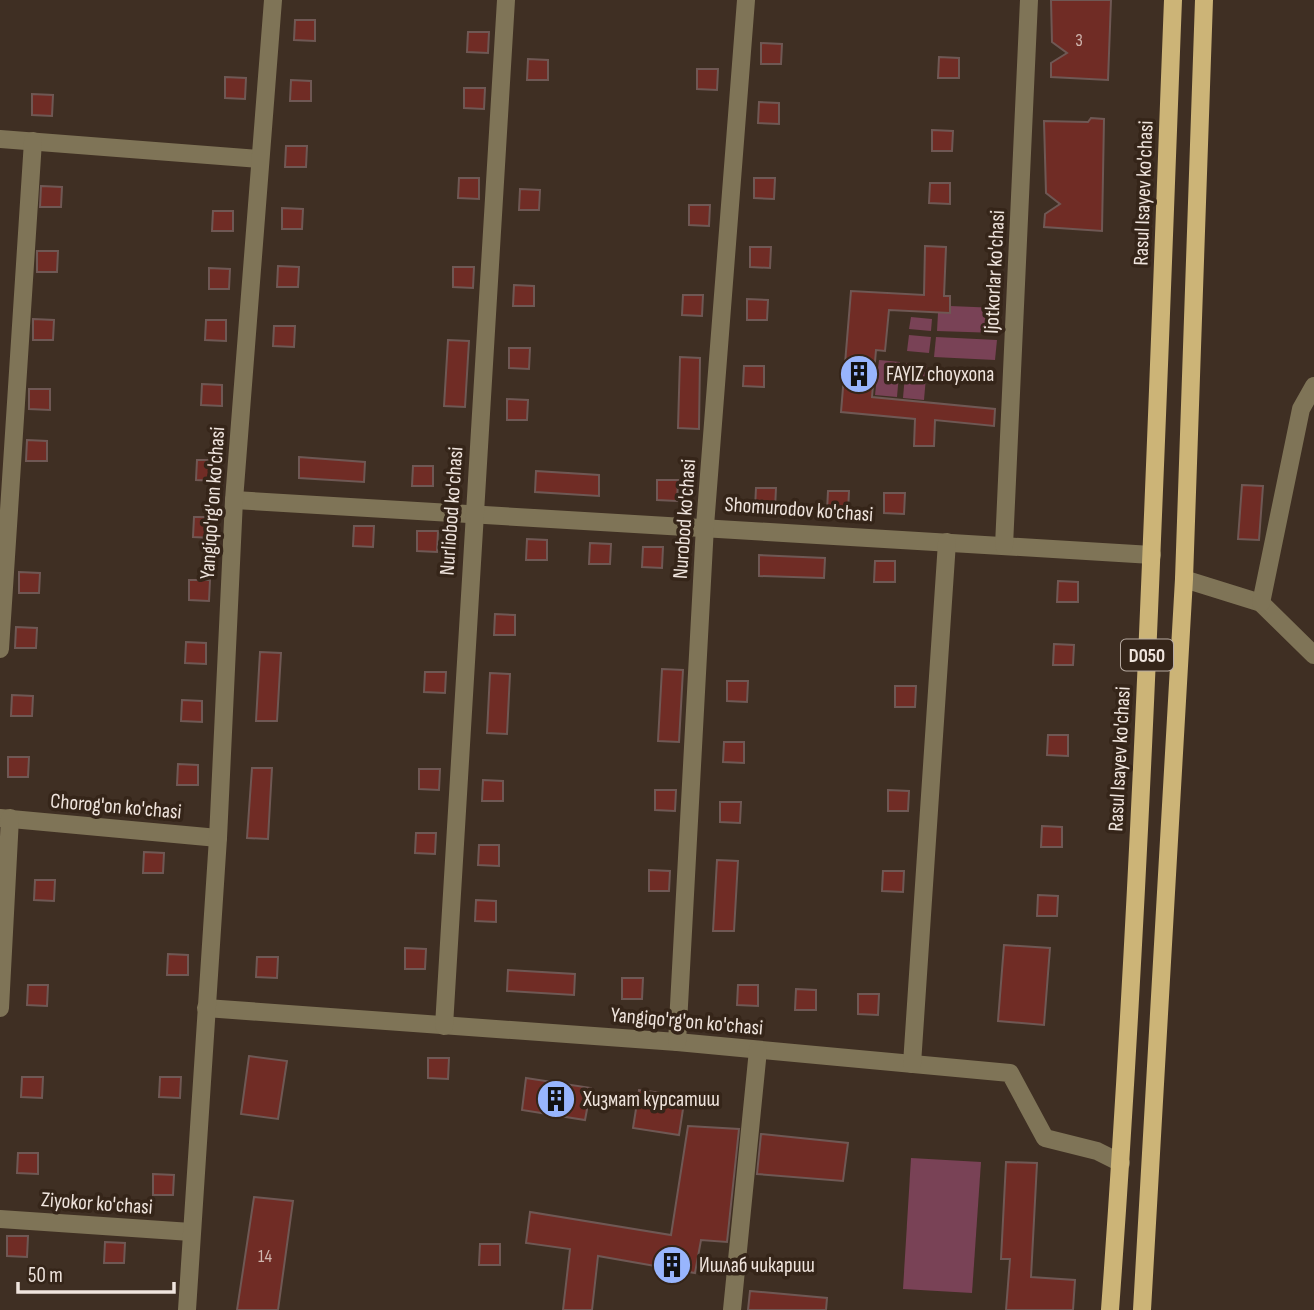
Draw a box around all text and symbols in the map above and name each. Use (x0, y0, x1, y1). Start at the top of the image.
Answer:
house number: 3 (1075, 30, 1083, 51)
street label: Rasul Isayev ko'chasi (1128, 120, 1159, 266)
street label: Ijotkorlar ko'chasi (979, 210, 1010, 334)
building icon: FAYIZ choyxona (838, 353, 880, 395)
place label: FAYIZ choyxona (886, 362, 994, 387)
street label: Yangiqo'rg'on ko'chasi (195, 426, 230, 580)
street label: Nurliobod ko'chasi (435, 446, 468, 576)
street label: Nurobod ko'chasi (668, 458, 701, 580)
street label: Shomurodov ko'chasi (724, 492, 874, 527)
road number: D050 (1121, 640, 1173, 670)
street label: Rasul Isayev ko'chasi (1103, 686, 1136, 832)
street label: Chorog'on ko'chasi (49, 788, 183, 825)
street label: Yangiqo'rg'on ko'chasi (610, 1002, 764, 1041)
building icon: Хизмат курсатиш (535, 1078, 577, 1120)
place label: Хизмат курсатиш (582, 1087, 720, 1112)
street label: Ziyokor ko'chasi (40, 1187, 154, 1220)
building icon: Ишлаб чикариш (651, 1244, 693, 1286)
house number: 14 (258, 1246, 272, 1267)
scale bar (18, 1250, 173, 1294)
place label: Ишлаб чикариш (699, 1253, 815, 1278)
text: 50 m (28, 1263, 63, 1288)

